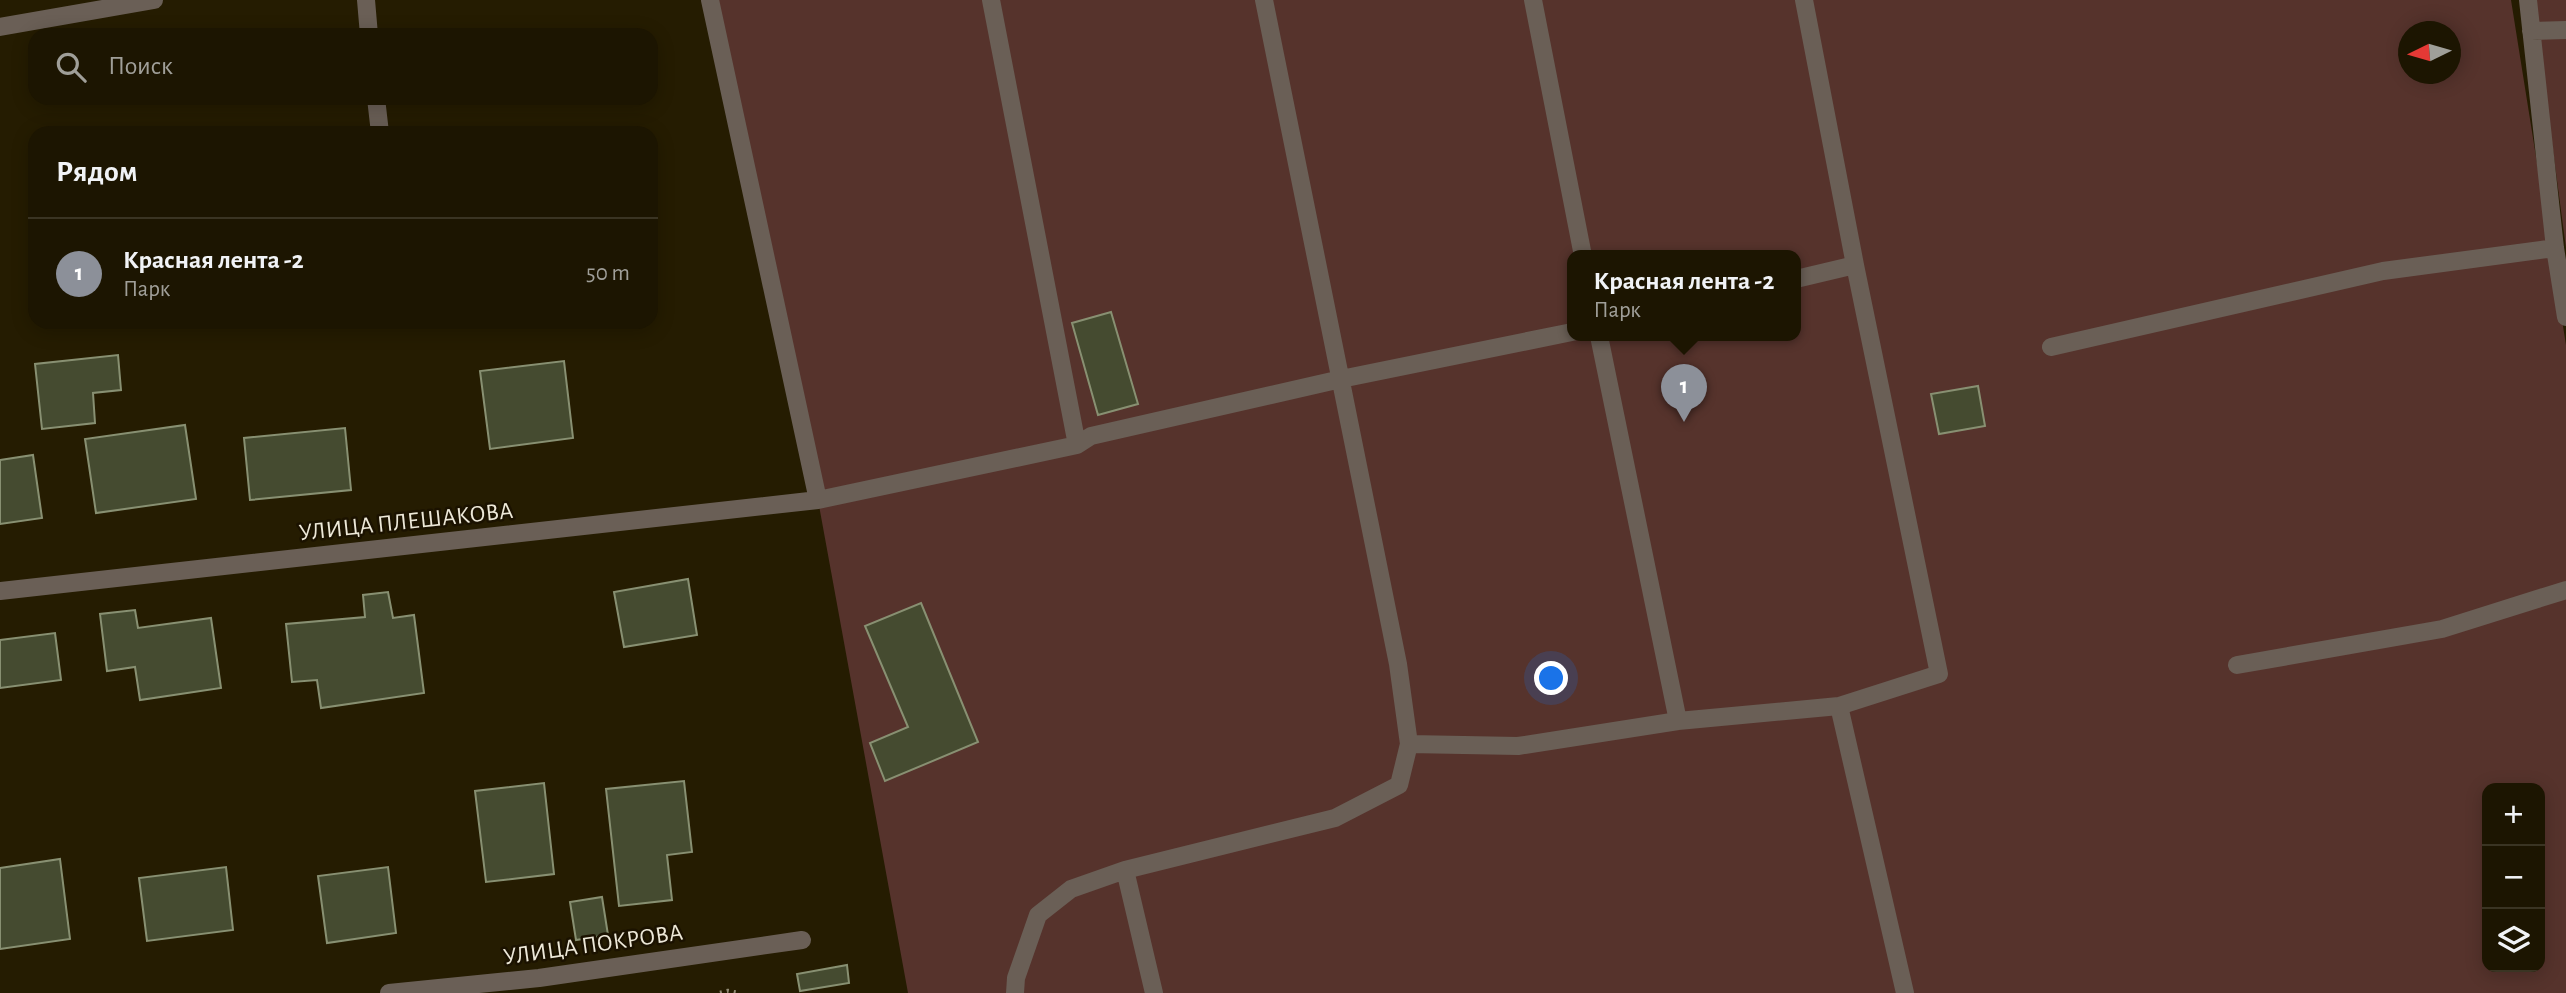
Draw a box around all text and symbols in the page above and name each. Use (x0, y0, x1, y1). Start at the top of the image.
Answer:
north arrow (2398, 21, 2461, 84)
search box (28, 28, 658, 105)
icon: search (52, 48, 90, 86)
text: Поиск (108, 53, 173, 79)
text: Рядом (56, 157, 138, 187)
text: Красная лента -2 (123, 247, 304, 273)
popup (1567, 250, 1801, 341)
text: 1 (75, 262, 83, 285)
text: 50 m (586, 262, 630, 285)
text: Красная лента -2 (1594, 268, 1774, 294)
text: Парк (123, 278, 170, 301)
text: Парк (1594, 299, 1641, 322)
pin: 1 (1661, 364, 1707, 422)
street label: УЛИЦА ПЛЕШАКОВА (298, 499, 514, 545)
your location (1534, 661, 1568, 695)
map controls (2482, 783, 2545, 972)
button: + (2482, 783, 2545, 846)
button: − (2482, 846, 2545, 909)
button: layers (2482, 909, 2545, 972)
street label: УЛИЦА ПОКРОВА (502, 921, 684, 969)

